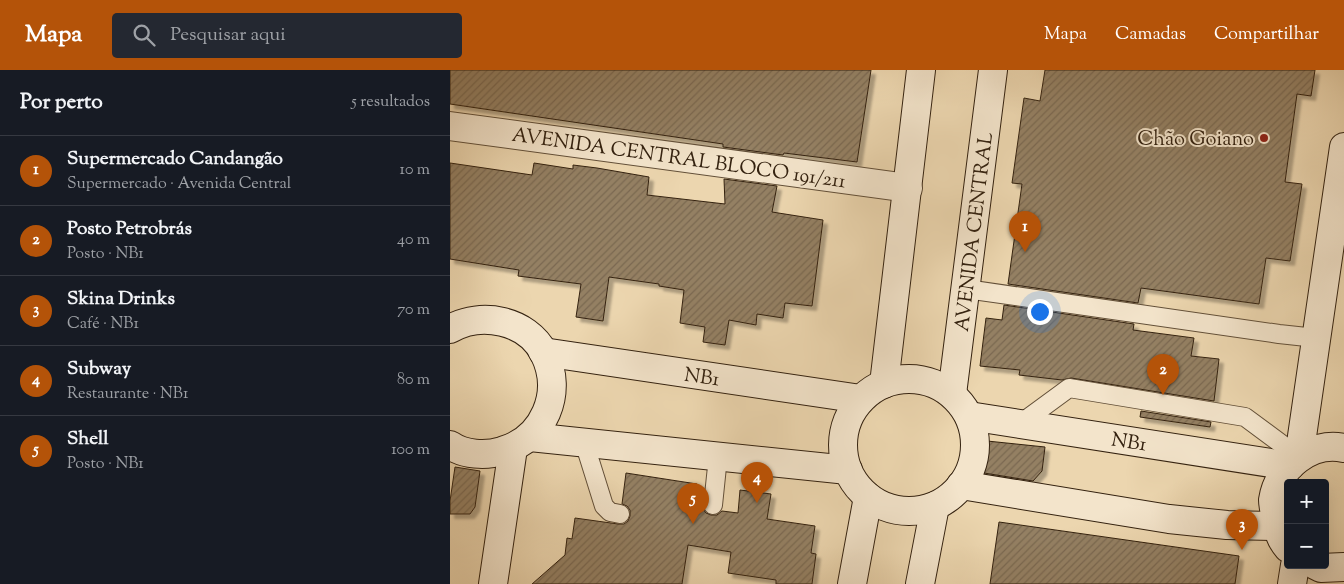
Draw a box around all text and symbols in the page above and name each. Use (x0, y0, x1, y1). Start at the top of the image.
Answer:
search box (112, 13, 462, 58)
text: Mapa (25, 18, 82, 52)
icon: search (130, 21, 158, 49)
text: Pesquisar aqui (170, 22, 286, 49)
text: Mapa (1044, 22, 1087, 48)
text: Camadas (1115, 22, 1186, 48)
text: Compartilhar (1214, 22, 1319, 48)
text: Por perto (20, 88, 103, 118)
text: 5 resultados (351, 91, 430, 114)
street label: AVENIDA CENTRAL BLOCO 191/211 (510, 122, 848, 197)
place label: Chão Goiano (1137, 126, 1254, 155)
street label: AVENIDA CENTRAL (949, 131, 1002, 334)
marker: Chão Goiano (1258, 132, 1270, 144)
text: Supermercado Candangão (67, 146, 283, 173)
text: 1 (33, 159, 39, 182)
text: 10 m (400, 159, 430, 182)
text: Supermercado · Avenida Central (67, 173, 291, 196)
pin: 1 (1009, 211, 1041, 252)
text: Posto Petrobrás (67, 216, 192, 243)
text: 2 (32, 229, 40, 252)
text: 40 m (397, 229, 430, 252)
text: Posto · NB1 (67, 243, 144, 266)
text: Skina Drinks (67, 286, 175, 313)
text: 3 (33, 299, 39, 322)
text: 70 m (397, 299, 430, 322)
your location (1027, 299, 1053, 325)
text: Café · NB1 (67, 313, 139, 336)
pin: 2 (1147, 354, 1179, 395)
text: Subway (67, 356, 131, 383)
street label: NB1 (682, 362, 721, 395)
text: 4 (32, 369, 40, 392)
text: 80 m (397, 369, 430, 392)
text: Restaurante · NB1 (67, 383, 188, 406)
text: Shell (67, 426, 109, 453)
street label: NB1 (1109, 426, 1149, 461)
text: 5 (33, 439, 39, 462)
text: 100 m (391, 439, 430, 462)
text: Posto · NB1 (67, 453, 144, 476)
pin: 4 (741, 462, 773, 503)
map controls (1284, 479, 1329, 569)
button: + (1284, 479, 1329, 524)
pin: 5 (677, 483, 709, 524)
pin: 3 (1226, 509, 1258, 550)
button: − (1284, 524, 1329, 569)

